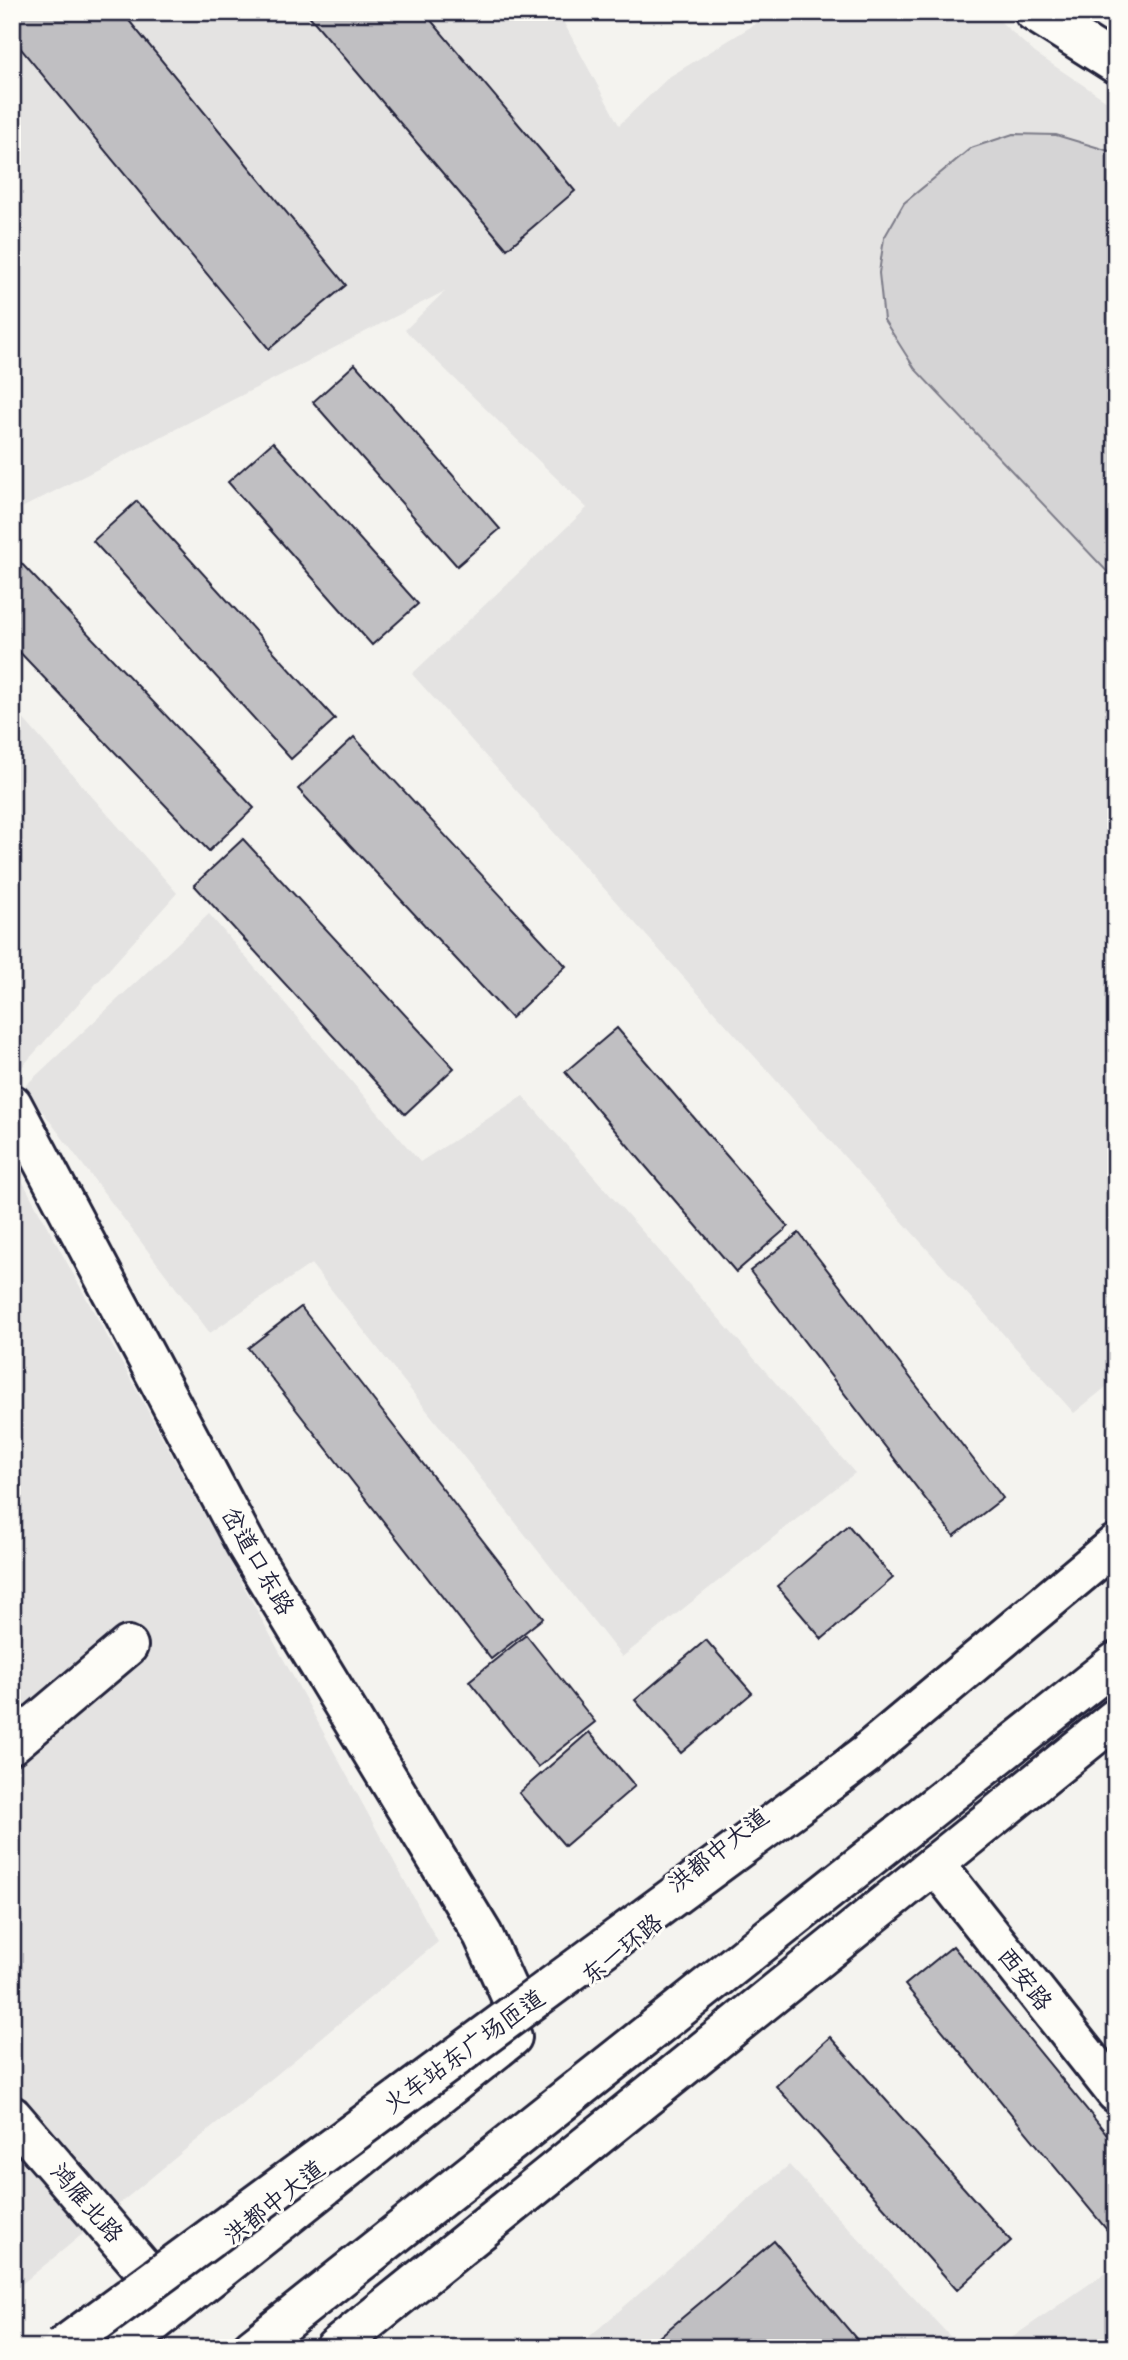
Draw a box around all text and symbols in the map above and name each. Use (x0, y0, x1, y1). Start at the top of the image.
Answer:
street label: 岔道口东路 (212, 1501, 302, 1622)
street label: 洪都中大道 (661, 1800, 776, 1901)
street label: 东一环路 (575, 1906, 671, 1993)
street label: 西安路 (989, 1941, 1060, 2018)
street label: 火车站东广场匝道 (377, 1982, 552, 2122)
street label: 洪都中大道 (217, 2152, 332, 2253)
street label: 鸿雁北路 (42, 2156, 131, 2251)

